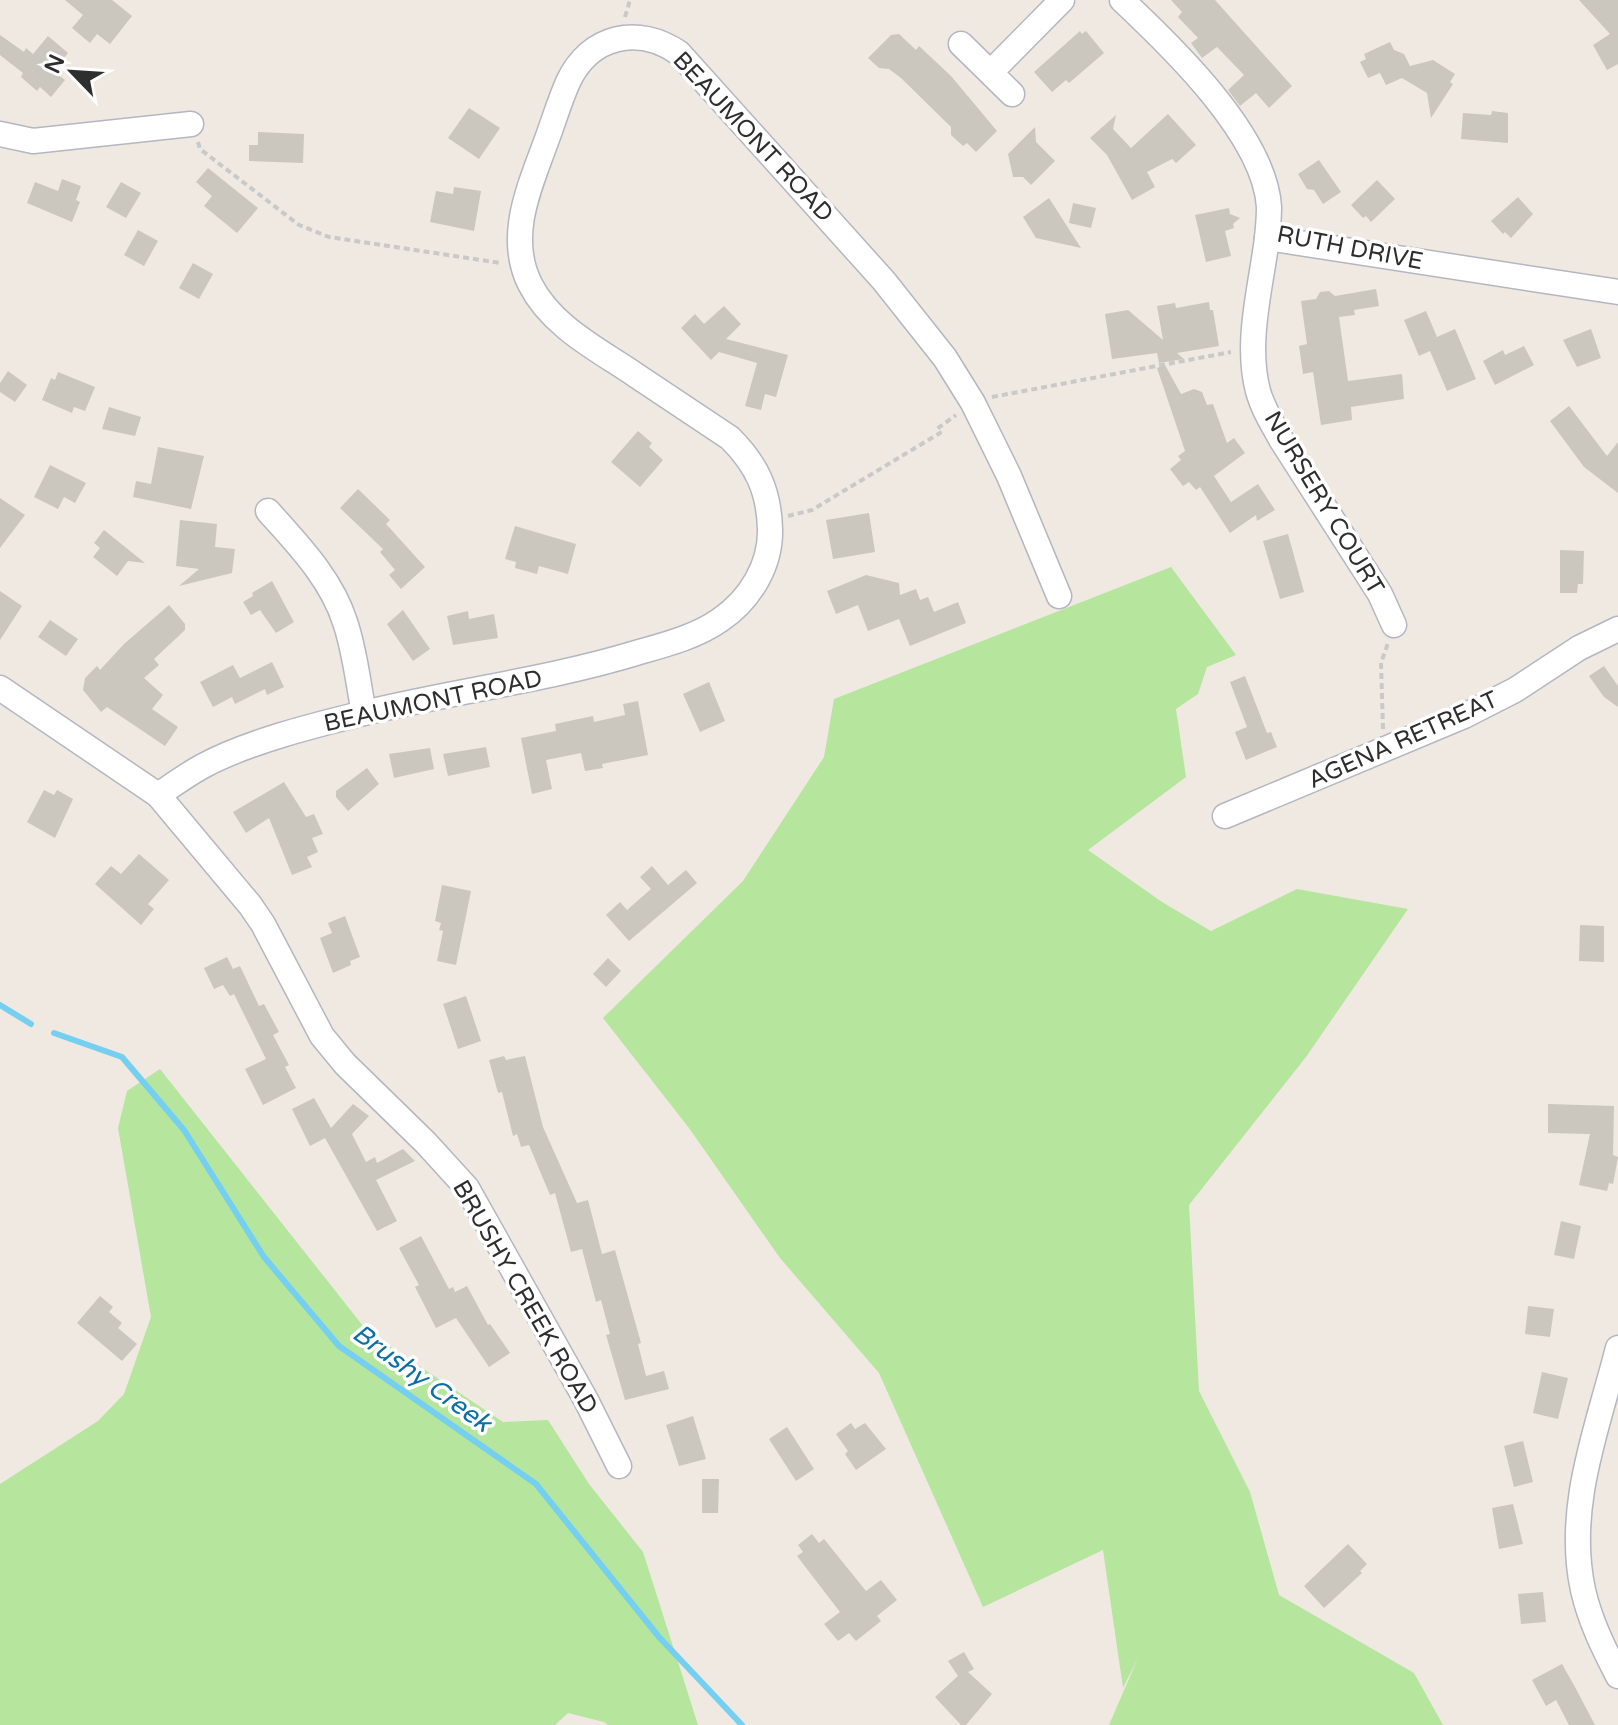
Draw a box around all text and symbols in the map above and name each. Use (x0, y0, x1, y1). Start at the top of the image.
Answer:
north arrow (32, 32, 112, 112)
street label: BEAUMONT ROAD (667, 46, 839, 228)
text: N (39, 50, 70, 77)
street label: RUTH DRIVE (1275, 220, 1425, 276)
street label: NURSERY COURT (1258, 406, 1390, 600)
street label: BEAUMONT ROAD (321, 664, 545, 738)
street label: AGENA RETREAT (1303, 685, 1503, 795)
street label: BRUSHY CREEK ROAD (446, 1175, 604, 1419)
water label: Brushy Creek (347, 1317, 499, 1440)

